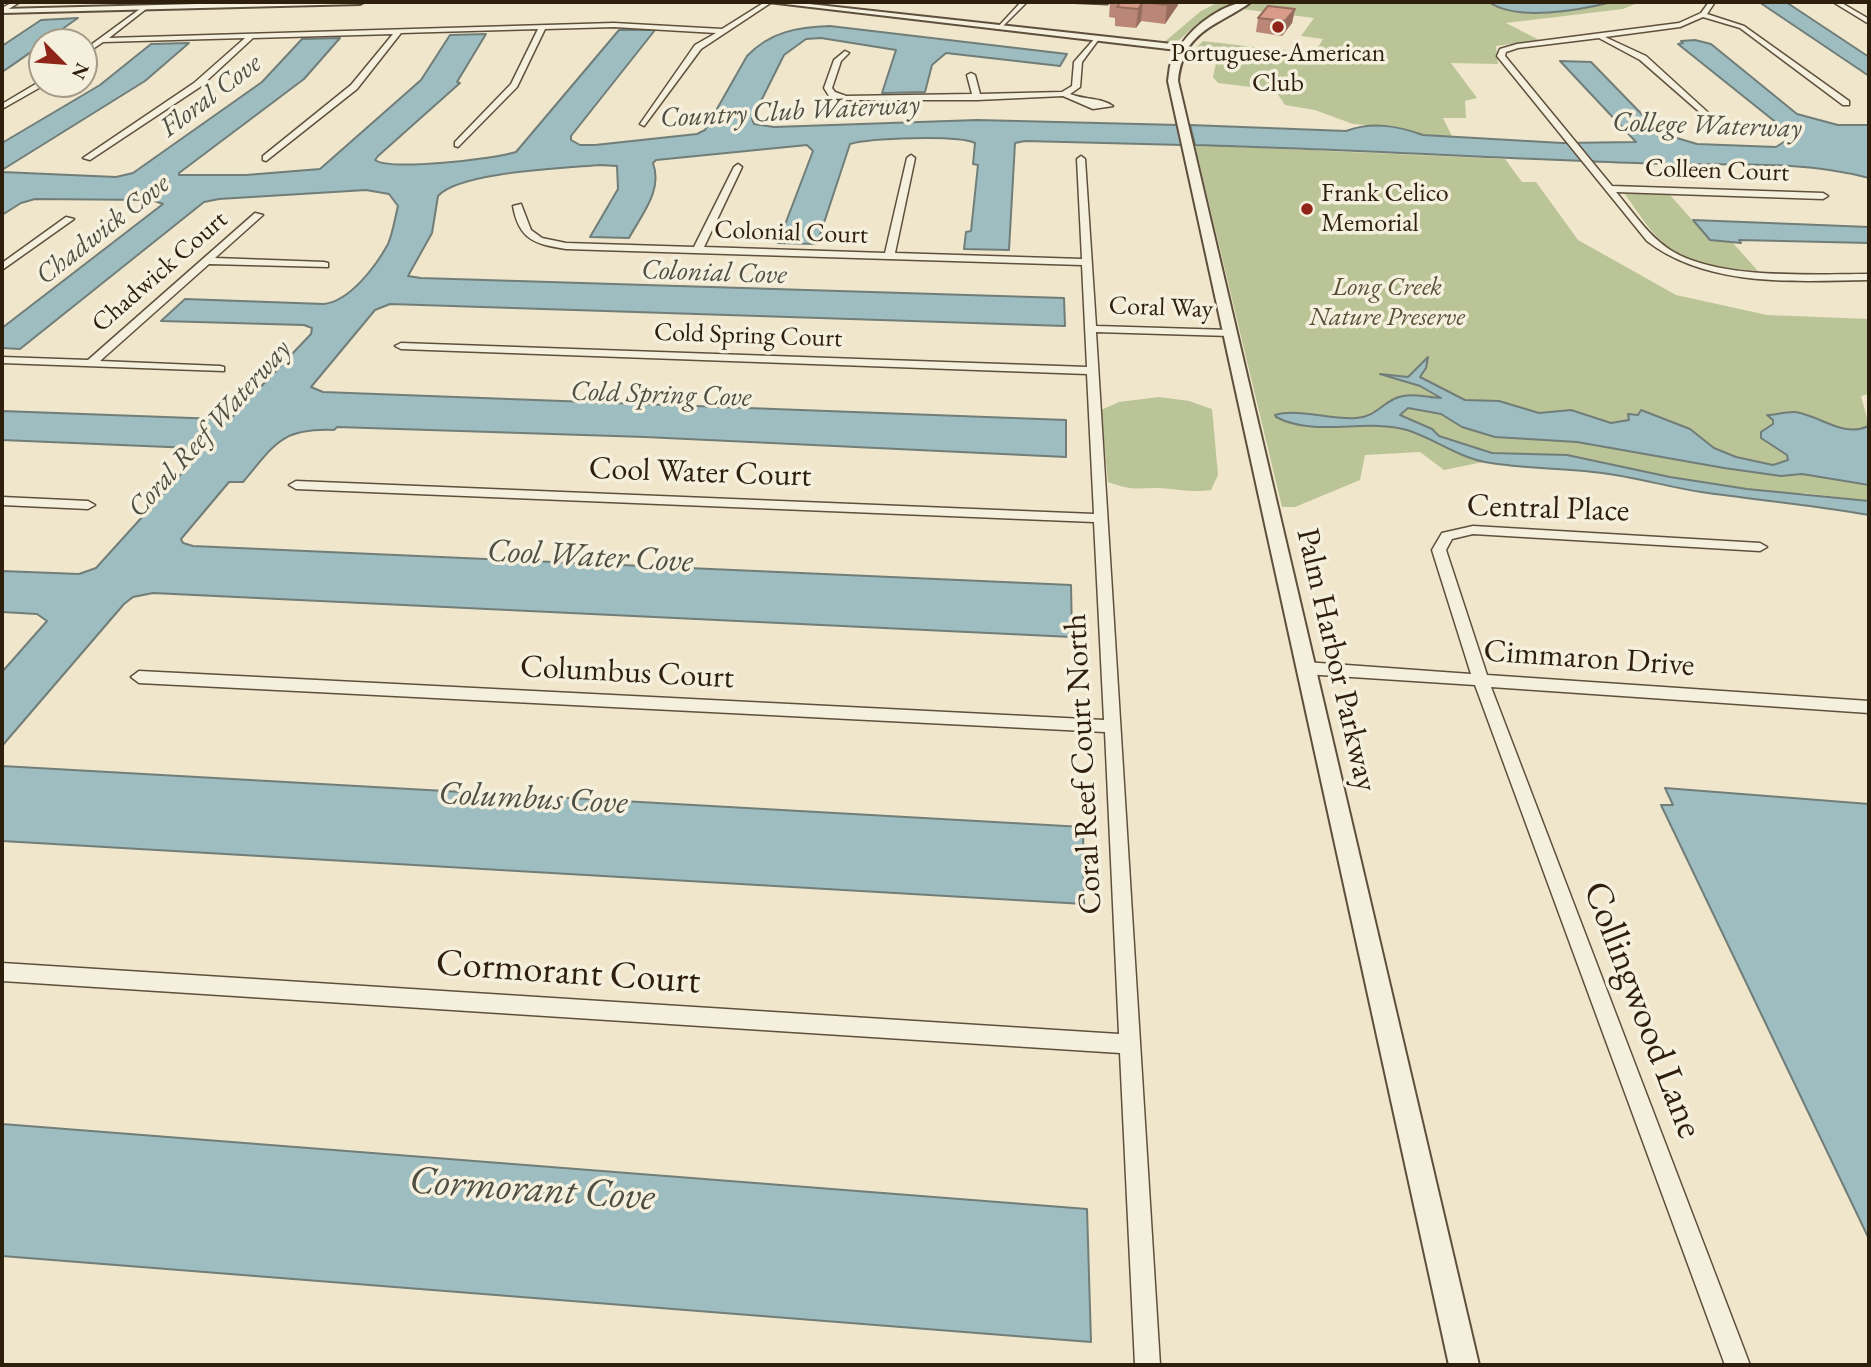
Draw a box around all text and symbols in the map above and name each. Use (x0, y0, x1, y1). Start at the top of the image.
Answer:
marker: Portuguese-American Club (1270, 19, 1286, 35)
north arrow (28, 28, 98, 98)
place label: Portuguese-American Club (1171, 38, 1385, 100)
water label: Floral Cove (154, 47, 268, 145)
text: N (66, 59, 95, 83)
water label: Country Club Waterway (659, 88, 921, 136)
water label: College Waterway (1612, 106, 1802, 146)
street label: Colleen Court (1644, 153, 1790, 189)
water label: Chadwick Cove (29, 167, 177, 293)
place label: Frank Celico Memorial (1321, 178, 1449, 240)
marker: Frank Celico Memorial (1299, 201, 1315, 217)
street label: Chadwick Court (86, 205, 234, 339)
street label: Colonial Court (714, 215, 868, 251)
water label: Colonial Cove (641, 254, 787, 292)
park label: Long Creek Nature Preserve (1309, 272, 1465, 334)
street label: Coral Way (1108, 291, 1214, 325)
street label: Cold Spring Court (653, 317, 843, 355)
water label: Coral Reef Waterway (121, 333, 299, 525)
water label: Cold Spring Cove (570, 375, 752, 415)
street label: Cool Water Court (588, 450, 812, 496)
street label: Central Place (1466, 487, 1630, 531)
street label: Palm Harbor Parkway (1287, 525, 1385, 795)
water label: Cool Water Cove (486, 532, 694, 582)
street label: Coral Reef Court North (1057, 613, 1111, 915)
street label: Cimmaron Drive (1482, 632, 1696, 686)
street label: Columbus Court (519, 648, 735, 698)
water label: Columbus Cove (437, 774, 629, 824)
street label: Collingwood Lane (1572, 875, 1712, 1145)
street label: Cormorant Court (434, 941, 702, 1005)
water label: Cormorant Cove (408, 1157, 656, 1223)

